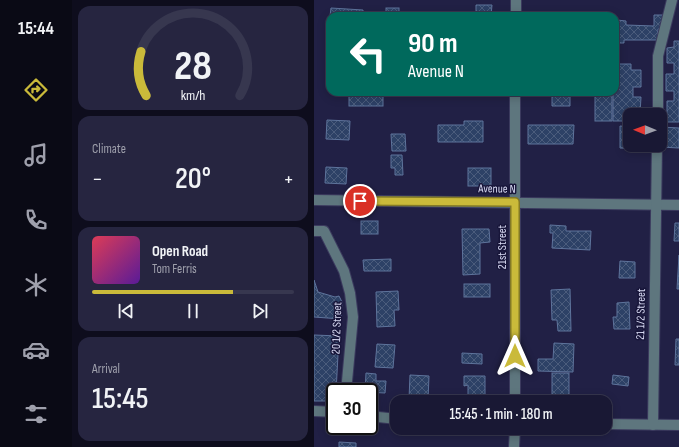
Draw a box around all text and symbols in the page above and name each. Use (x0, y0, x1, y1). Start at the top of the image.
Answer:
text: 15:44 (18, 18, 54, 39)
text: 90 m (408, 27, 458, 60)
icon: left (342, 28, 394, 80)
text: 28 (174, 42, 212, 91)
text: Avenue N (408, 61, 464, 82)
icon: directions (22, 76, 50, 104)
text: km/h (181, 87, 205, 104)
north arrow (623, 108, 667, 152)
map controls (623, 108, 667, 152)
icon: music (22, 141, 50, 169)
text: Climate (92, 141, 126, 157)
text: 20° (175, 161, 211, 197)
text: − (92, 166, 103, 193)
text: + (283, 166, 294, 193)
street label: Avenue N (477, 181, 516, 197)
pin (343, 184, 377, 218)
icon: arrive (349, 190, 371, 212)
icon: phone (22, 206, 50, 234)
street label: 21st Street (495, 224, 510, 269)
text: Open Road (152, 242, 208, 261)
text: Tom Ferris (152, 261, 197, 277)
icon: climate (22, 271, 50, 299)
street label: 21 1/2 Street (633, 288, 649, 340)
icon: previous (115, 300, 137, 322)
icon: pause (182, 300, 204, 322)
icon: next (249, 300, 271, 322)
street label: 20 1/2 Street (329, 301, 345, 354)
position arrow (494, 335, 536, 377)
icon: car (22, 336, 50, 364)
text: Arrival (92, 361, 120, 377)
text: 15:45 (92, 381, 148, 417)
speed limit sign: 30 (326, 383, 378, 435)
icon: filters (22, 400, 50, 428)
text: 15:45 · 1 min · 180 m (449, 405, 553, 424)

